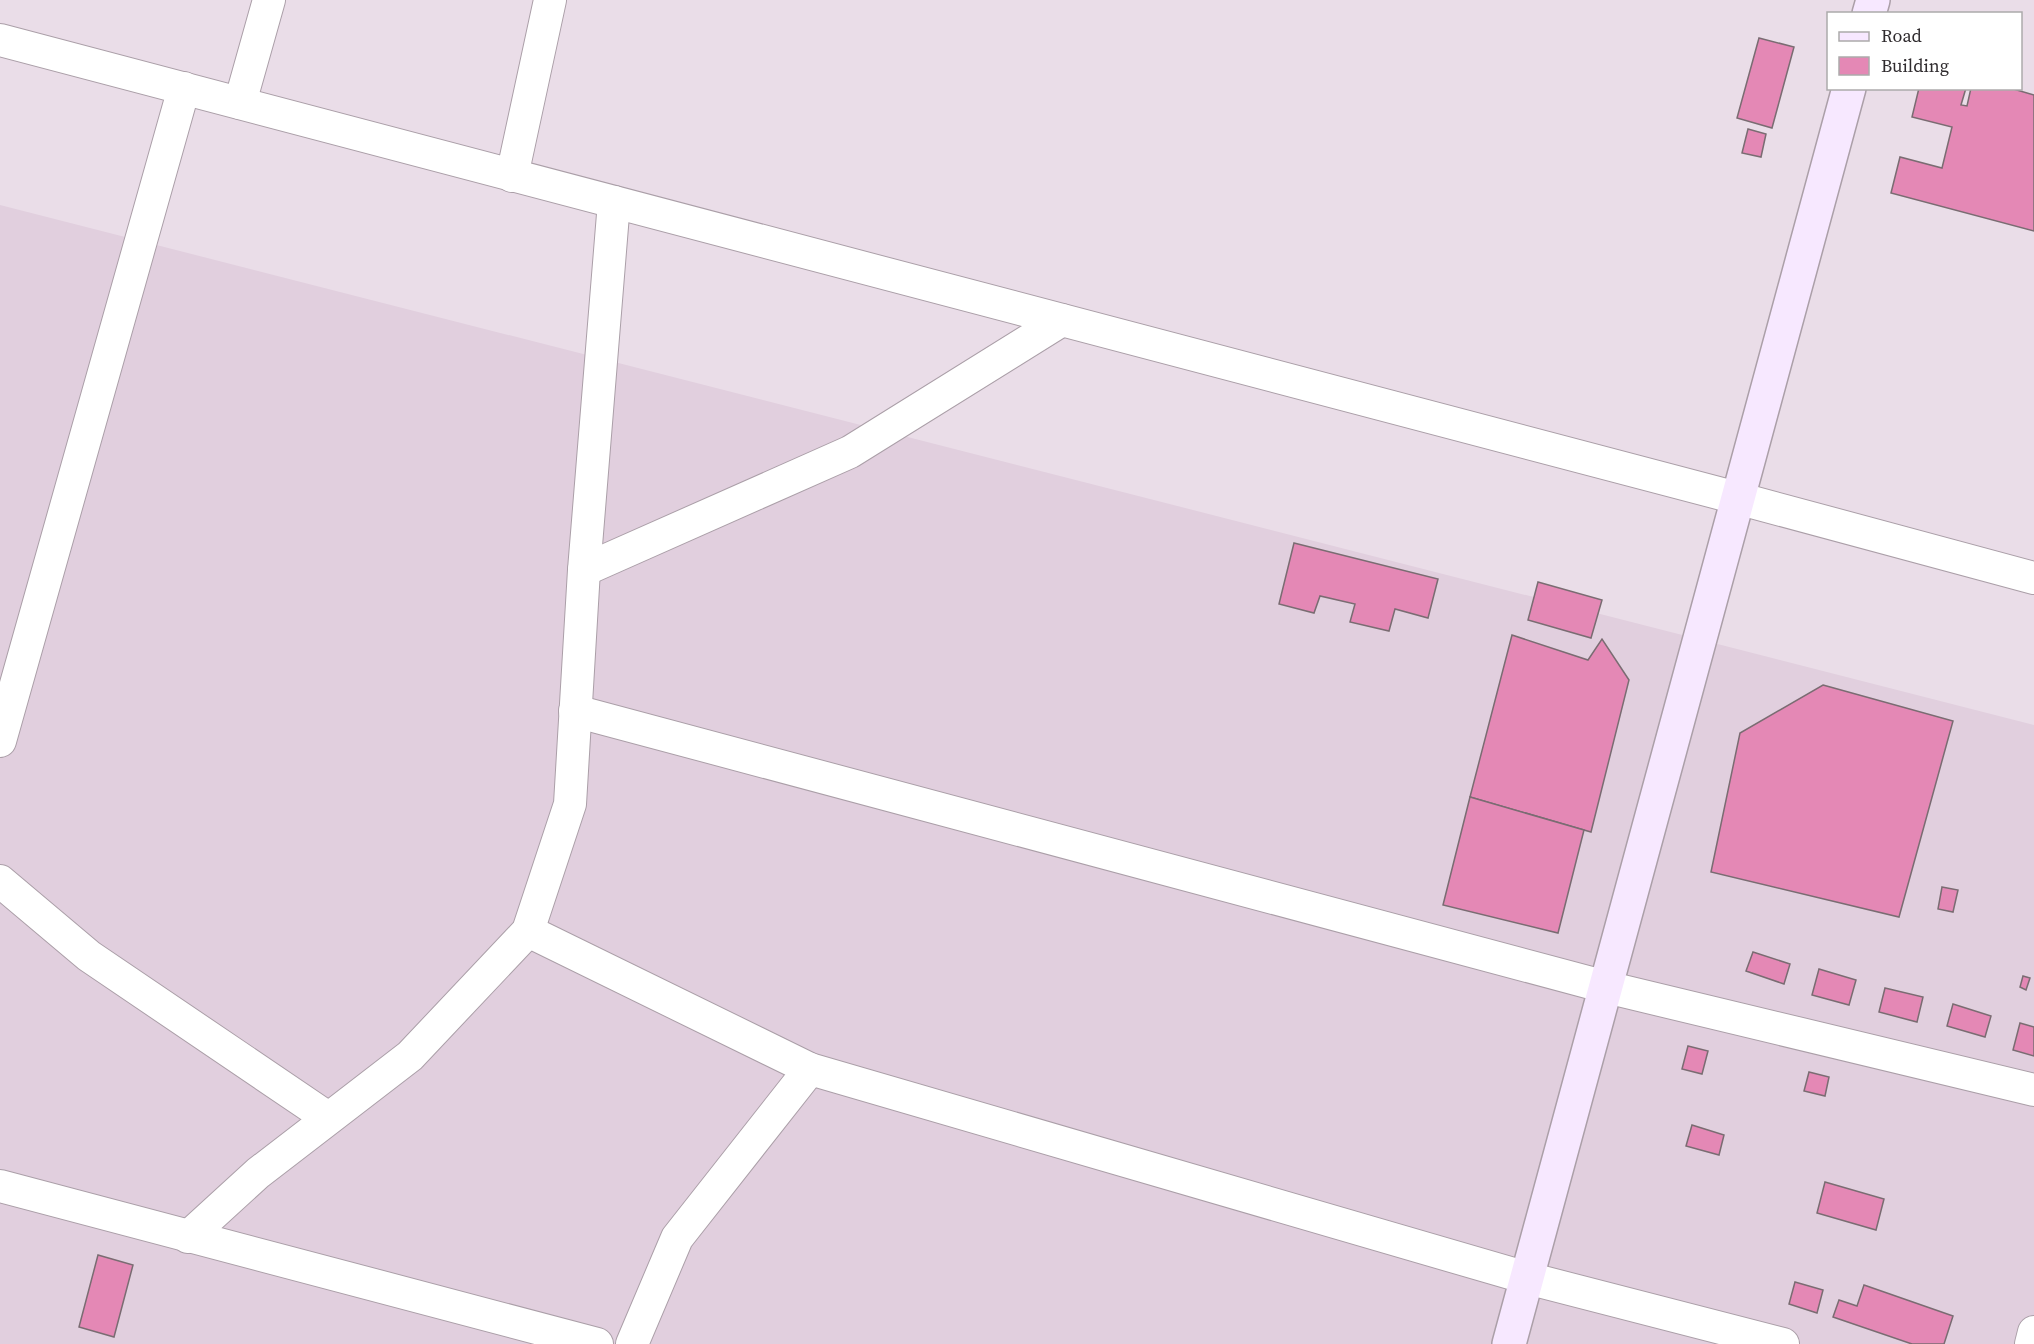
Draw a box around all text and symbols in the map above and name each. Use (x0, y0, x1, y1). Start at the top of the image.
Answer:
legend (1827, 12, 2022, 90)
text: Road (1881, 23, 1922, 48)
text: Building (1881, 53, 1949, 78)

